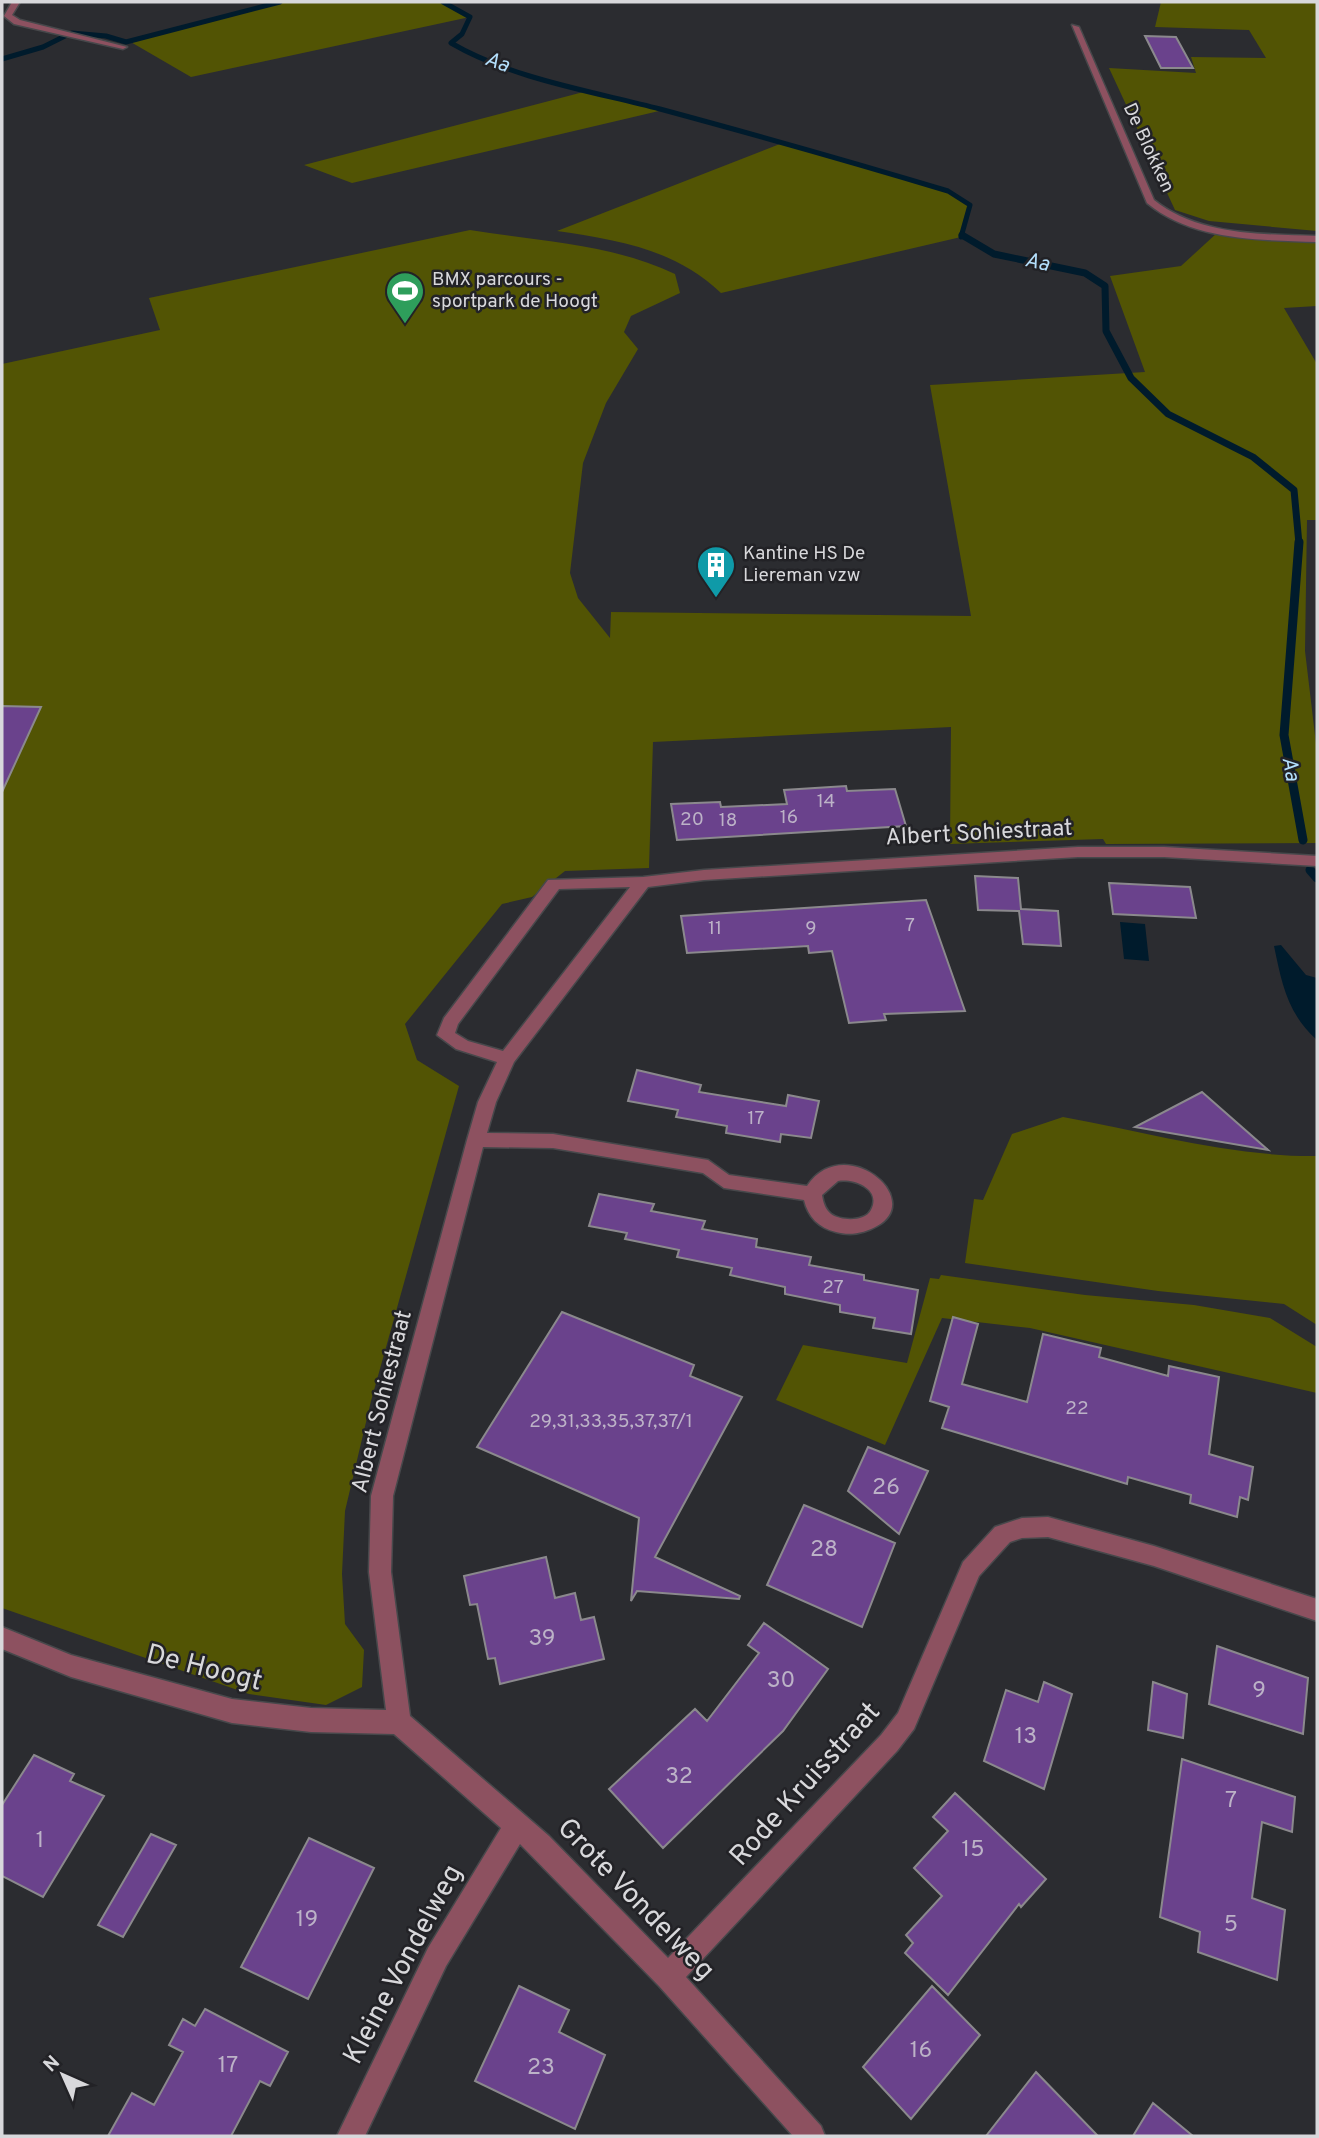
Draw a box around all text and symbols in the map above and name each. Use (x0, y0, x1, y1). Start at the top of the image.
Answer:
water label: Aa (481, 46, 513, 80)
street label: De Blokken (1117, 99, 1179, 197)
water label: Aa (1022, 247, 1052, 279)
place label: BMX parcours - sportpark de Hoogt (432, 268, 598, 314)
sports icon: BMX parcours - sportpark de Hoogt (384, 270, 426, 325)
place label: Kantine HS De Liereman vzw (743, 542, 865, 588)
building icon: Kantine HS De Liereman vzw (695, 544, 737, 599)
water label: Aa (1275, 755, 1305, 783)
house number: 14 (817, 790, 835, 814)
house number: 16 (780, 806, 798, 830)
house number: 20 (680, 808, 704, 832)
house number: 18 (719, 809, 737, 833)
street label: Albert Sohiestraat (885, 815, 1073, 853)
house number: 7 (905, 914, 915, 938)
house number: 11 (708, 917, 722, 941)
house number: 9 (805, 917, 817, 941)
house number: 17 (748, 1107, 765, 1131)
house number: 27 (822, 1276, 844, 1300)
street label: Albert Sohiestraat (346, 1308, 420, 1496)
house number: 22 (1065, 1397, 1089, 1421)
house number: 29,31,33,35,37,37/1 (529, 1410, 693, 1434)
house number: 26 (872, 1474, 900, 1503)
house number: 28 (810, 1536, 838, 1565)
house number: 39 (528, 1625, 556, 1654)
street label: De Hoogt (142, 1637, 266, 1701)
house number: 30 (767, 1667, 795, 1696)
house number: 9 (1252, 1677, 1266, 1706)
street label: Rode Kruisstraat (723, 1695, 889, 1875)
house number: 13 (1015, 1723, 1037, 1752)
house number: 32 (665, 1763, 693, 1792)
house number: 7 (1225, 1787, 1237, 1816)
street label: Grote Vondelweg (548, 1811, 722, 1989)
house number: 1 (36, 1827, 44, 1856)
house number: 15 (962, 1836, 984, 1865)
street label: Kleine Vondelweg (336, 1859, 472, 2071)
house number: 19 (296, 1906, 318, 1935)
house number: 5 (1224, 1911, 1238, 1940)
house number: 16 (910, 2037, 932, 2066)
north arrow (28, 2040, 98, 2110)
text: N (39, 2051, 66, 2078)
house number: 17 (218, 2052, 238, 2081)
house number: 23 (527, 2054, 555, 2083)

